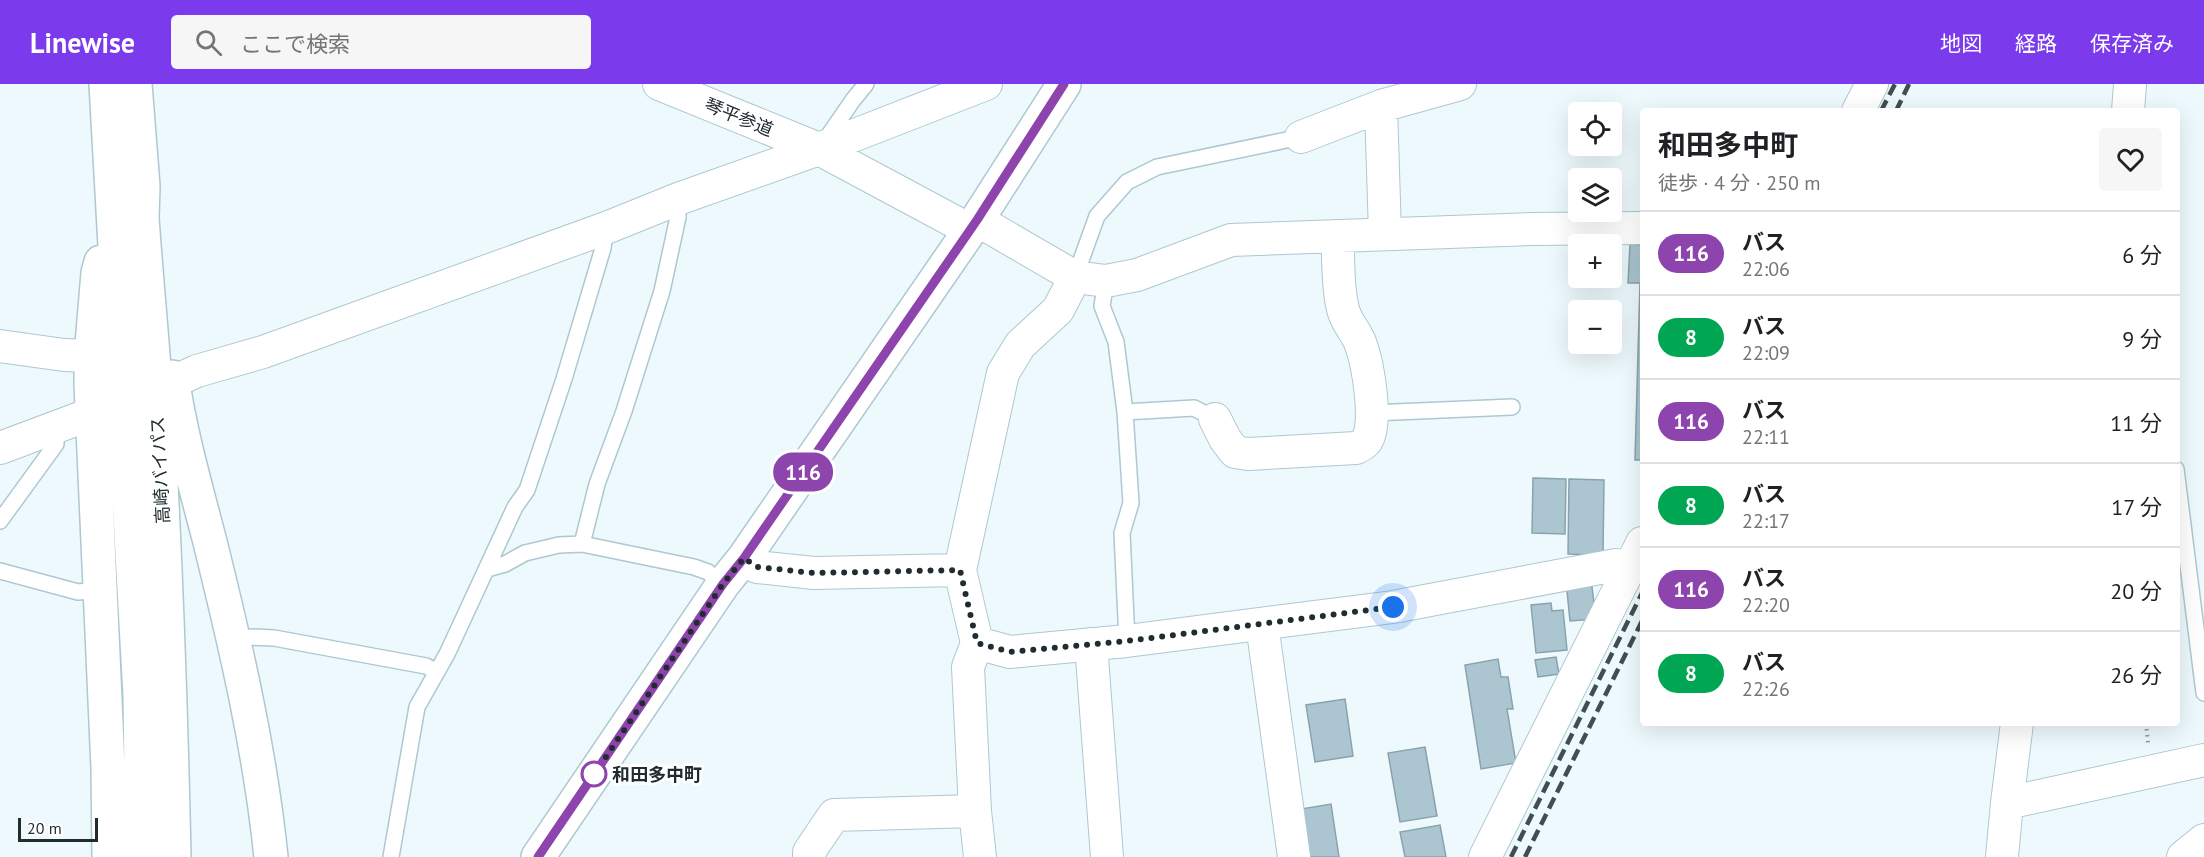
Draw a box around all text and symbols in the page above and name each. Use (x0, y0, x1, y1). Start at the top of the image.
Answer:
search box (171, 15, 591, 69)
text: Linewise (30, 24, 135, 61)
icon: search (192, 26, 225, 59)
text: ここで検索 (240, 30, 350, 58)
text: 地図 (1940, 30, 1982, 57)
text: 経路 (2015, 30, 2057, 57)
text: 保存済み (2090, 30, 2174, 57)
street label: 琴平参道 (701, 93, 777, 141)
map controls (1568, 102, 1622, 354)
button: locate (1568, 102, 1622, 156)
text: 和田多中町 (1658, 126, 1798, 163)
button: heart (2099, 128, 2162, 191)
button: layers (1568, 168, 1622, 222)
text: 徒歩 · 4 分 · 250 m (1658, 170, 1821, 196)
text: バス (1742, 228, 1786, 256)
button: + (1568, 234, 1622, 288)
text: 116 (1673, 240, 1709, 267)
text: 6 分 (2122, 241, 2162, 269)
text: 22:06 (1742, 256, 1790, 282)
button: − (1568, 300, 1622, 354)
text: バス (1742, 312, 1786, 340)
text: 8 (1685, 324, 1697, 351)
text: 9 分 (2122, 325, 2162, 353)
text: 22:09 (1742, 340, 1790, 366)
text: バス (1742, 396, 1786, 424)
text: 116 (1673, 408, 1709, 435)
text: 11 分 (2110, 409, 2162, 437)
street label: 高崎バイパス (146, 416, 174, 524)
text: 22:11 (1742, 424, 1790, 450)
line badge: 116 (768, 452, 838, 492)
text: 116 (785, 459, 821, 486)
text: バス (1742, 480, 1786, 508)
text: 8 (1685, 492, 1697, 519)
text: 17 分 (2111, 493, 2162, 521)
text: 22:17 (1742, 508, 1790, 534)
text: バス (1742, 564, 1786, 592)
text: 116 (1673, 576, 1709, 603)
text: 20 分 (2110, 577, 2162, 605)
your location (1378, 592, 1408, 622)
text: 22:20 (1742, 592, 1790, 618)
text: バス (1742, 648, 1786, 676)
text: 8 (1685, 660, 1697, 687)
text: 26 分 (2110, 661, 2162, 689)
text: 22:26 (1742, 676, 1790, 702)
marker: 和田多中町 (581, 761, 607, 787)
place label: 和田多中町 (612, 763, 702, 786)
scale bar (18, 815, 98, 842)
text: 20 m (27, 818, 62, 838)

